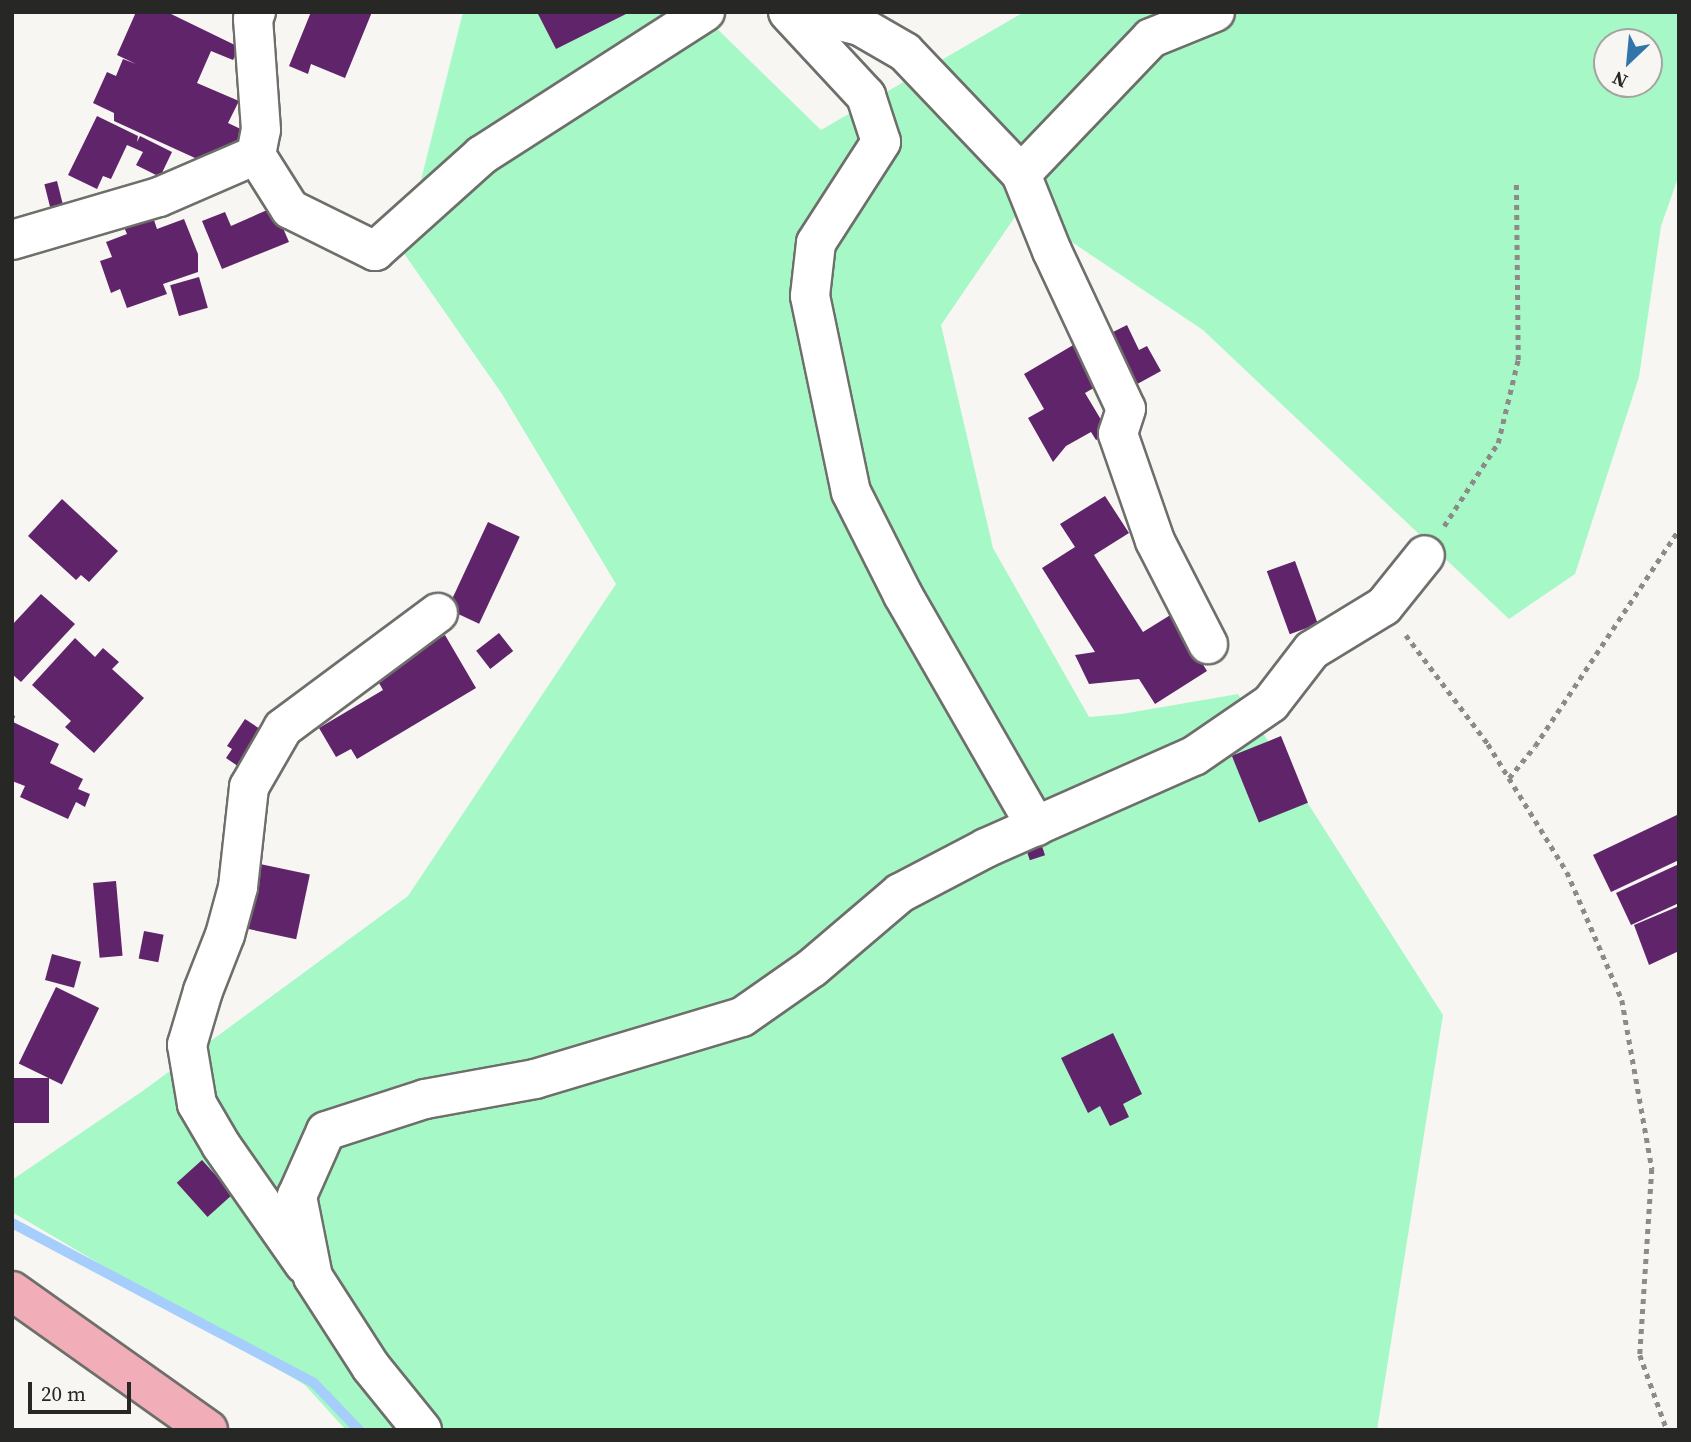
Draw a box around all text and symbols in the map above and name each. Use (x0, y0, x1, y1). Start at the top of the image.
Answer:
north arrow (1593, 28, 1663, 98)
text: N (1608, 65, 1632, 95)
scale bar (32, 1368, 135, 1412)
text: 20 m (41, 1379, 86, 1408)

